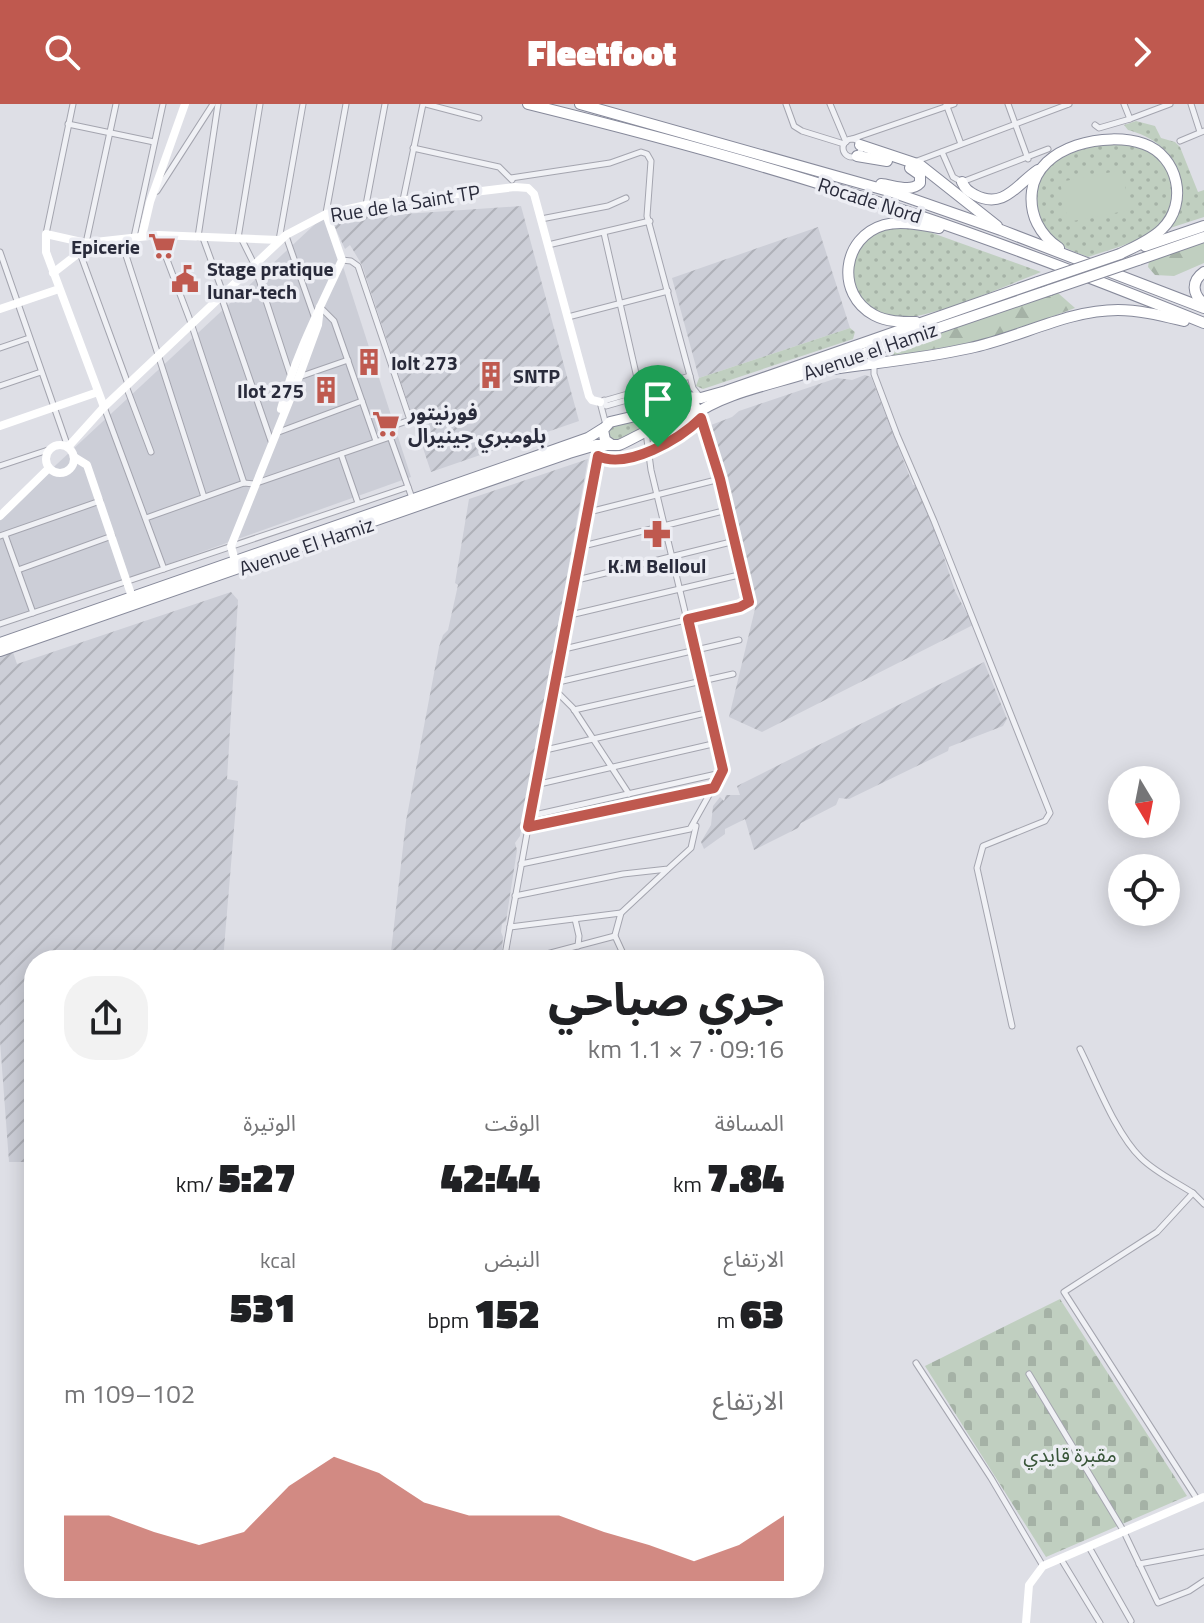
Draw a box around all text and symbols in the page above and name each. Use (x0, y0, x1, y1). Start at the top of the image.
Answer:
text: Fleetfoot (528, 25, 676, 80)
icon: search (40, 30, 84, 74)
icon: forward (1120, 30, 1164, 74)
street label: Rocade Nord (814, 169, 926, 231)
street label: Rue de la Saint TP (328, 176, 482, 230)
place label: Epicerie (71, 231, 140, 262)
supermarket icon: Epicerie (147, 231, 177, 261)
place label: Stage pratique lunar-tech (207, 253, 334, 307)
public building icon: Stage pratique lunar-tech (170, 264, 200, 294)
street label: Avenue el Hamiz (799, 314, 941, 388)
building icon: Iolt 273 (354, 347, 384, 377)
place label: Iolt 273 (391, 347, 458, 378)
building icon: SNTP (476, 360, 506, 390)
place label: SNTP (513, 360, 560, 391)
pin (624, 365, 692, 447)
place label: Ilot 275 (237, 375, 304, 406)
building icon: Ilot 275 (311, 375, 341, 405)
icon: arrive (636, 377, 680, 421)
place label: فورنيتور بلومبري جينيرال (407, 397, 546, 452)
supermarket icon: فورنيتور بلومبري جينيرال (371, 409, 401, 439)
street label: Avenue El Hamiz (234, 508, 378, 584)
pharmacy icon: K.M Belloul (642, 519, 672, 549)
place label: K.M Belloul (608, 550, 706, 581)
north arrow (1108, 766, 1180, 838)
map controls (1108, 766, 1180, 926)
button: locate (1108, 854, 1180, 926)
text: جري صباحي (548, 965, 784, 1032)
button: share (64, 976, 148, 1060)
text: 09:16 · 7 × 1.1 km (588, 1029, 784, 1068)
text: الوتيرة (243, 1106, 296, 1140)
text: الوقت (485, 1106, 540, 1140)
text: المسافة (715, 1106, 784, 1140)
text: 5:27 (218, 1147, 296, 1208)
text: 42:44 (440, 1147, 540, 1208)
text: 7.84 (707, 1147, 784, 1208)
text: /km (176, 1167, 218, 1201)
text: km (673, 1167, 707, 1201)
text: النبض (484, 1242, 540, 1276)
text: الارتفاع (724, 1242, 784, 1276)
text: kcal (260, 1243, 296, 1277)
text: 531 (230, 1277, 296, 1338)
text: 152 (474, 1283, 540, 1344)
text: 63 (740, 1283, 784, 1344)
text: bpm (428, 1303, 474, 1337)
text: m (717, 1303, 740, 1337)
text: 102–109 m (64, 1374, 195, 1413)
text: الارتفاع (713, 1381, 784, 1420)
park label: مقبرة قايدي (1023, 1439, 1117, 1470)

